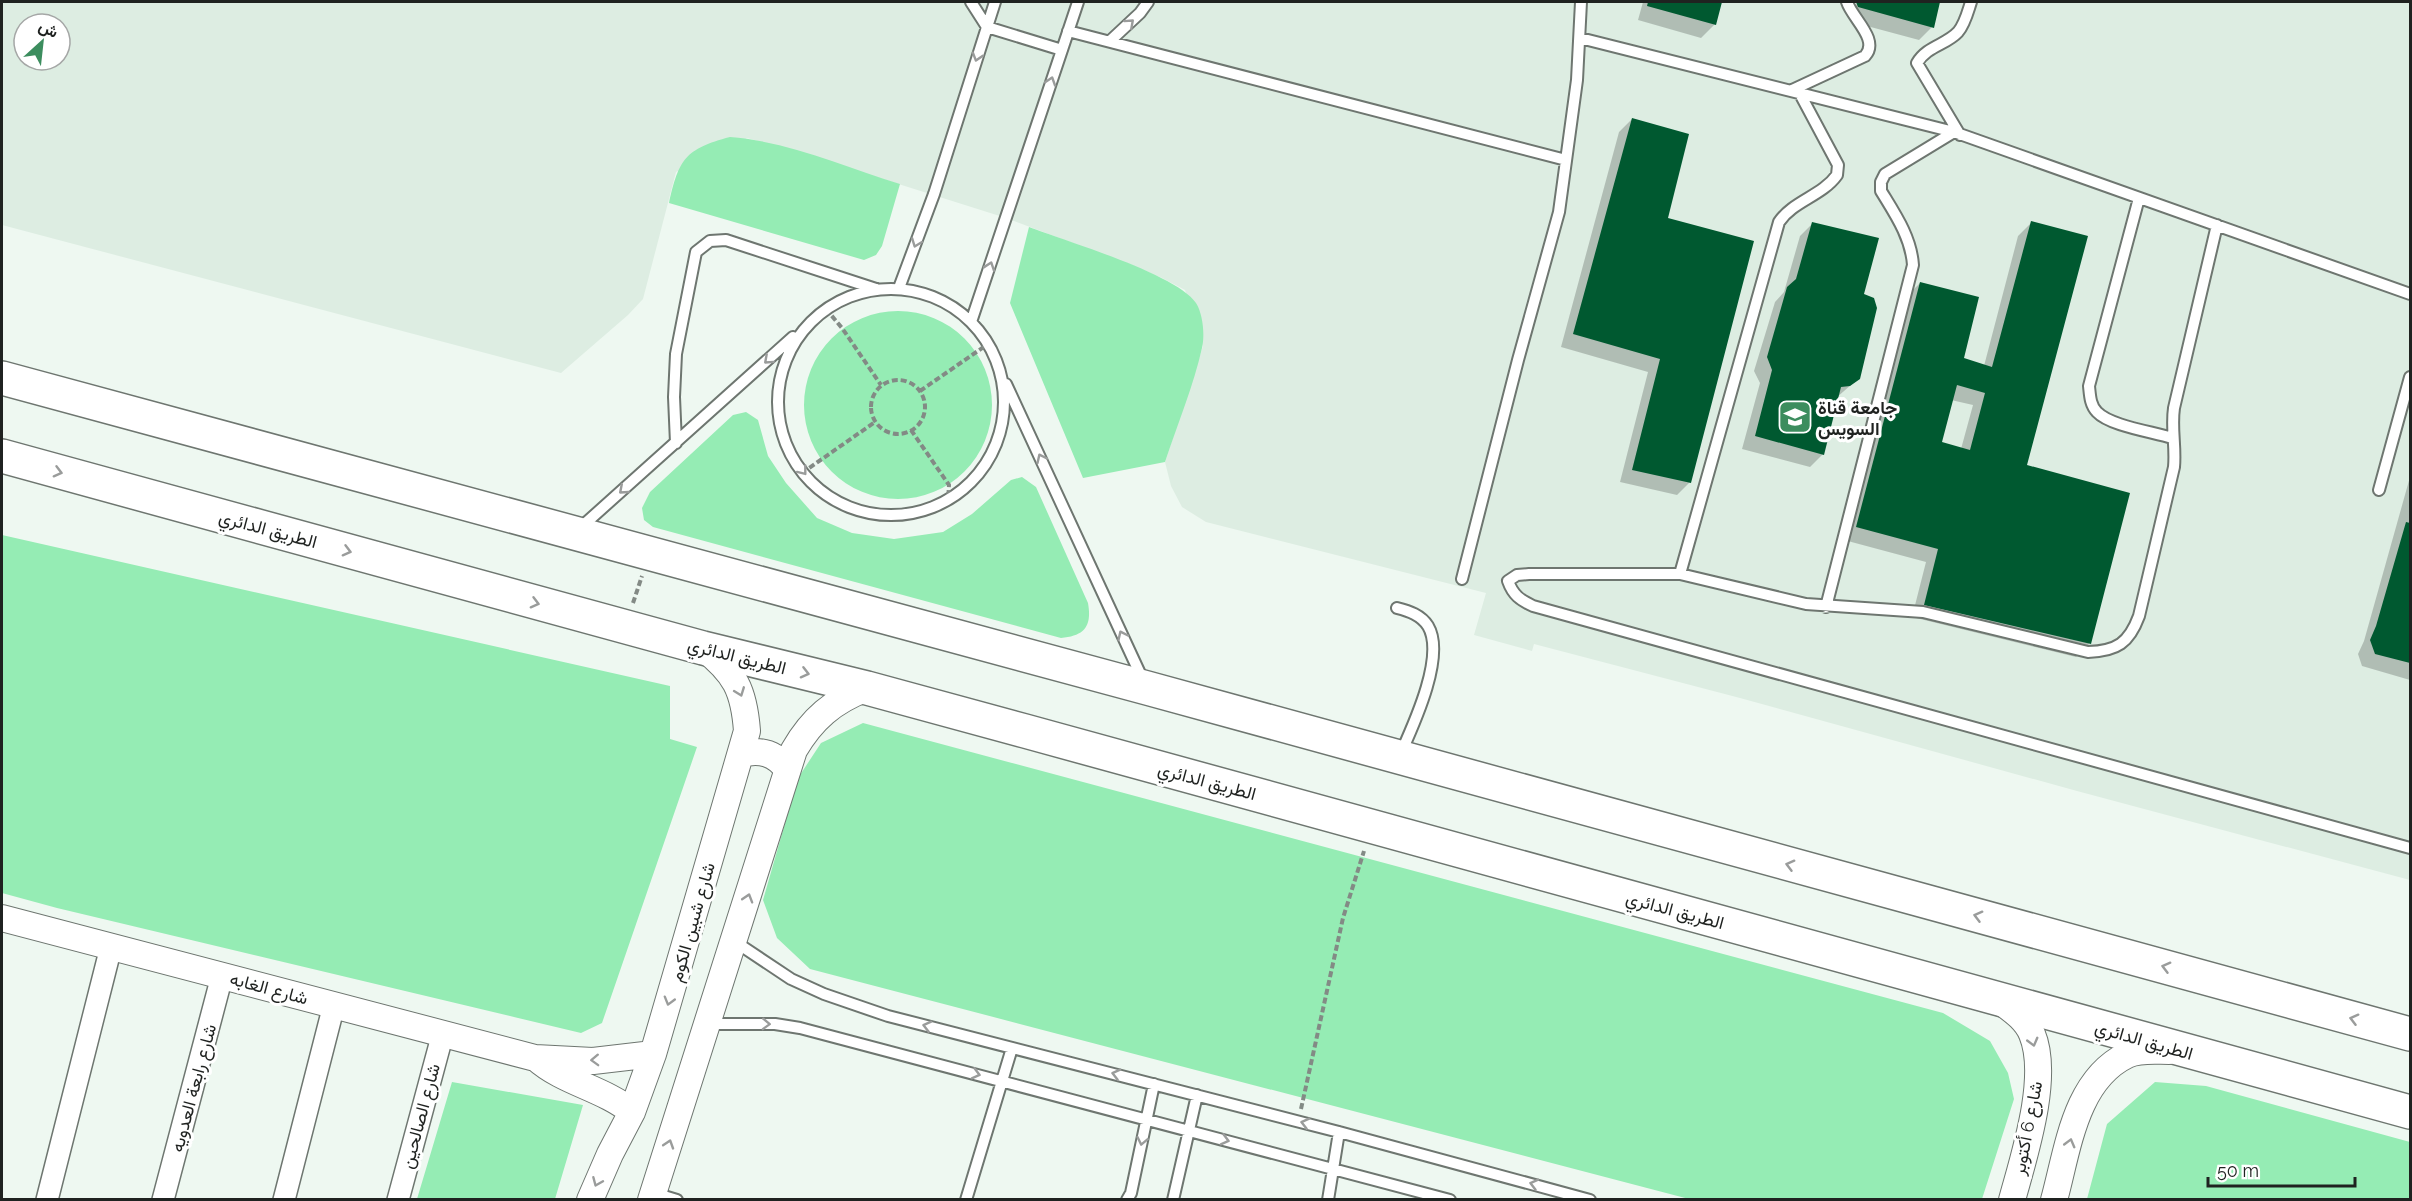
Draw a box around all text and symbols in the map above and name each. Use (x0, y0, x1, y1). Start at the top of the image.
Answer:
north arrow (12, 12, 72, 72)
text: ش (36, 16, 61, 42)
one-way arrow (1124, 19, 1134, 30)
one-way arrow (972, 51, 984, 62)
one-way arrow (1044, 76, 1057, 87)
one-way arrow (911, 237, 924, 247)
one-way arrow (982, 261, 995, 272)
one-way arrow (764, 353, 775, 364)
place label: جامعة قناة السويس (1818, 397, 1897, 440)
school or university icon: جامعة قناة السويس (1777, 399, 1813, 435)
one-way arrow (1036, 454, 1048, 465)
one-way arrow (53, 464, 63, 477)
one-way arrow (795, 464, 806, 475)
one-way arrow (619, 483, 630, 494)
street label: الطريق الدائري (215, 506, 319, 557)
one-way arrow (341, 544, 352, 556)
one-way arrow (530, 595, 540, 608)
one-way arrow (1118, 631, 1130, 642)
street label: الطريق الدائري (684, 634, 788, 683)
one-way arrow (800, 666, 810, 679)
one-way arrow (733, 686, 745, 697)
street label: الطريق الدائري (1154, 758, 1258, 809)
one-way arrow (1785, 859, 1795, 872)
street label: شارع شبين الكوم (665, 860, 721, 985)
street label: الطريق الدائري (1622, 887, 1726, 938)
one-way arrow (740, 893, 753, 904)
one-way arrow (1973, 911, 1984, 923)
one-way arrow (2161, 962, 2172, 974)
street label: شارع الغابه (227, 968, 310, 1010)
one-way arrow (664, 995, 676, 1006)
one-way arrow (2349, 1013, 2359, 1026)
street label: الطريق الدائري (2091, 1016, 2195, 1069)
one-way arrow (761, 1018, 770, 1031)
one-way arrow (922, 1021, 932, 1034)
street label: شارع رابعة العدويه (166, 1022, 222, 1155)
one-way arrow (2026, 1037, 2039, 1047)
one-way arrow (591, 1054, 600, 1067)
street label: شارع الصالحين (396, 1061, 446, 1171)
one-way arrow (970, 1067, 981, 1079)
one-way arrow (1111, 1069, 1121, 1082)
street label: شارع 6 أكتوبر (2007, 1079, 2048, 1178)
one-way arrow (1300, 1118, 1311, 1130)
one-way arrow (1220, 1132, 1230, 1145)
one-way arrow (1136, 1136, 1149, 1146)
one-way arrow (2062, 1138, 2075, 1148)
one-way arrow (661, 1139, 674, 1150)
scale bar (2208, 1150, 2355, 1188)
text: 50 m (2217, 1160, 2259, 1181)
one-way arrow (592, 1176, 604, 1187)
one-way arrow (1529, 1179, 1539, 1192)

